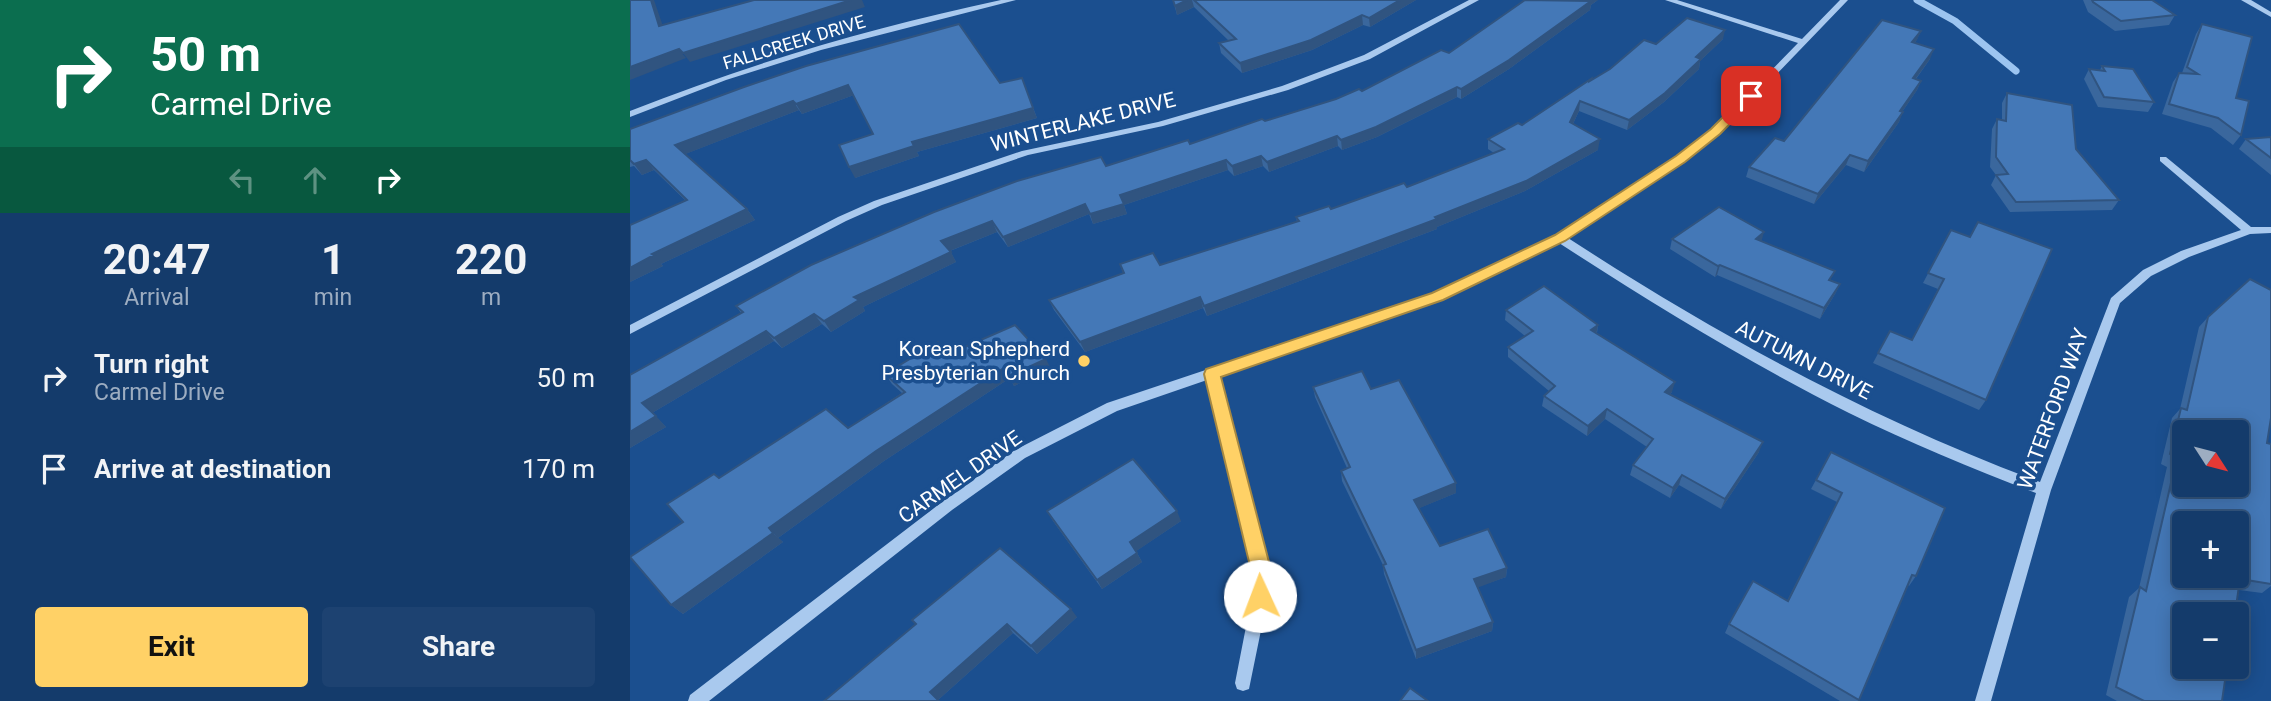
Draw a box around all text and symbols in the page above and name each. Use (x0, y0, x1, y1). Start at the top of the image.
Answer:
street label: FALLCREEK DRIVE (720, 10, 868, 74)
text: 50 m (150, 26, 261, 83)
icon: right (35, 28, 126, 119)
pin (1721, 66, 1781, 126)
icon: arrive (1732, 77, 1770, 115)
text: Carmel Drive (150, 85, 332, 123)
street label: WINTERLAKE DRIVE (988, 87, 1178, 157)
icon: left (223, 161, 261, 199)
icon: ahead (296, 161, 334, 199)
icon: right (369, 161, 407, 199)
text: 20:47 (103, 235, 211, 284)
text: 1 (321, 235, 345, 284)
text: 220 (455, 235, 527, 284)
text: Arrival (124, 284, 190, 311)
text: min (314, 284, 352, 311)
text: m (481, 284, 501, 311)
street label: AUTUMN DRIVE (1732, 315, 1876, 405)
street label: WATERFORD WAY (2013, 325, 2093, 493)
place label: Korean Sphepherd Presbyterian Church (881, 337, 1070, 385)
text: Turn right (94, 349, 209, 379)
marker: Korean Sphepherd Presbyterian Church (1076, 353, 1092, 369)
icon: right (35, 359, 73, 397)
text: 50 m (537, 363, 595, 393)
text: Carmel Drive (94, 379, 225, 406)
north arrow (2172, 420, 2249, 497)
map controls (2172, 420, 2249, 679)
street label: CARMEL DRIVE (894, 426, 1026, 528)
icon: arrive (35, 450, 73, 488)
text: Arrive at destination (94, 454, 331, 484)
text: 170 m (522, 454, 595, 484)
button: + (2172, 511, 2249, 588)
position arrow (1223, 559, 1297, 633)
button: − (2172, 602, 2249, 679)
button: Exit (35, 607, 308, 687)
button: Share (322, 607, 595, 687)

